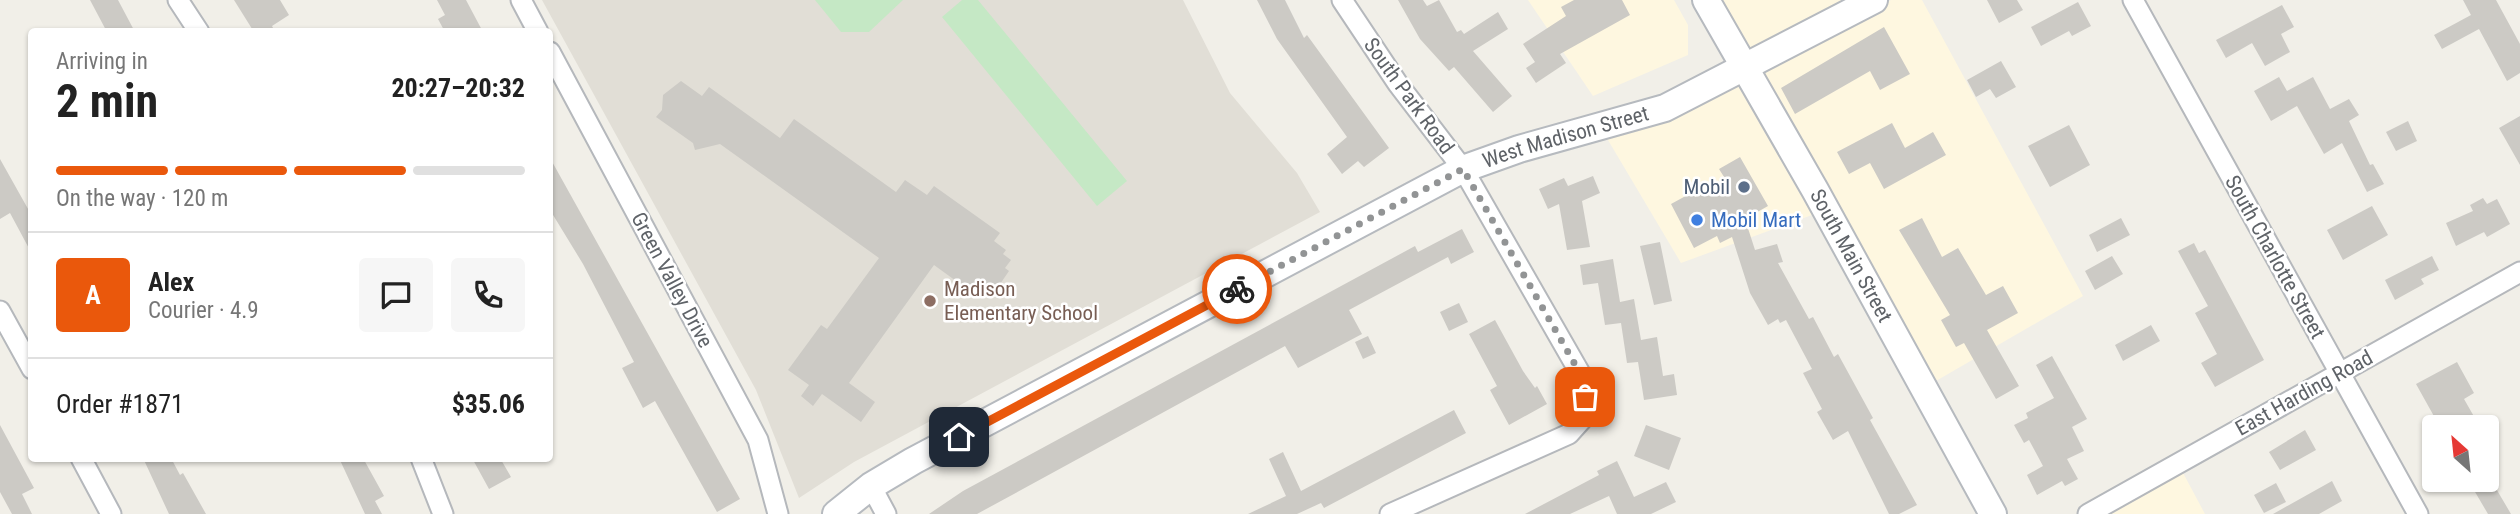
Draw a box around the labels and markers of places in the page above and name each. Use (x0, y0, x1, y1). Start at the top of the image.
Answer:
place label: Mobil (1684, 175, 1730, 199)
marker: Mobil (1736, 179, 1752, 195)
place label: Mobil Mart (1711, 208, 1801, 232)
marker: Mobil Mart (1689, 212, 1705, 228)
place label: Madison Elementary School (944, 277, 1098, 325)
marker: Madison Elementary School (922, 293, 938, 309)
pin (1555, 367, 1615, 427)
pin (929, 407, 989, 467)

